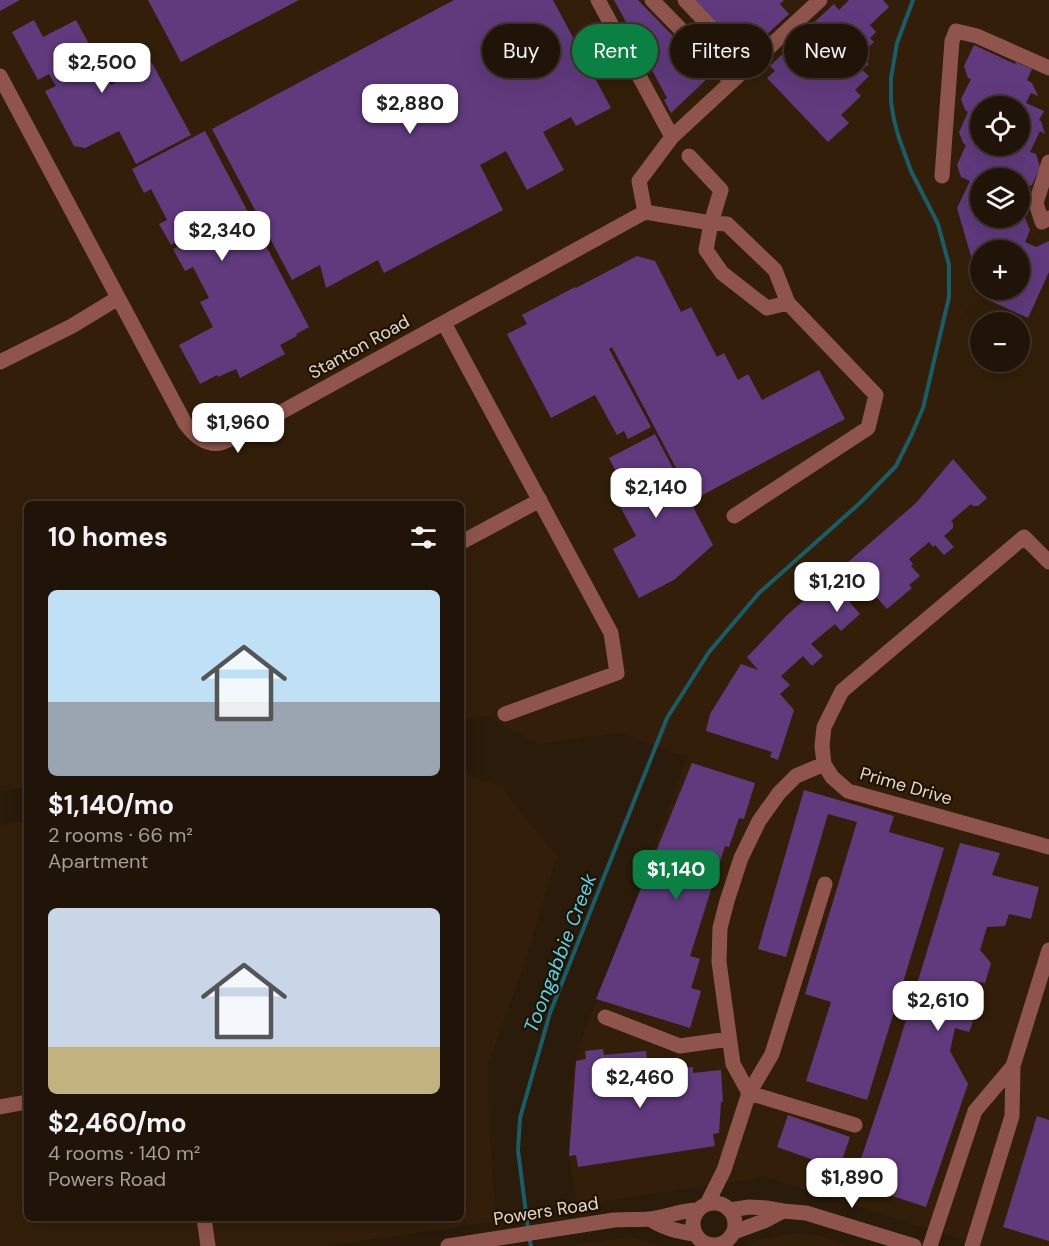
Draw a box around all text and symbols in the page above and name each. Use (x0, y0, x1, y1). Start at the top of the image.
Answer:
chip: Buy (482, 24, 560, 78)
chip: Rent (572, 24, 658, 78)
chip: Filters (670, 24, 772, 78)
chip: New (784, 24, 868, 78)
pin: $2,500 (53, 43, 151, 94)
text: $2,500 (67, 49, 137, 75)
pin: $2,880 (361, 84, 459, 135)
text: $2,880 (376, 90, 444, 116)
map controls (970, 96, 1030, 372)
button: locate (970, 96, 1030, 156)
button: layers (970, 168, 1030, 228)
pin: $2,340 (173, 211, 271, 262)
text: $2,340 (188, 217, 256, 243)
button: + (970, 240, 1030, 300)
street label: Stanton Road (304, 309, 414, 385)
button: − (970, 312, 1030, 372)
pin: $1,960 (189, 403, 287, 454)
text: $1,960 (206, 409, 270, 435)
pin: $2,140 (607, 468, 705, 519)
text: $2,140 (625, 474, 687, 500)
text: 10 homes (48, 520, 168, 554)
icon: filters (407, 521, 440, 554)
pin: $1,210 (788, 562, 886, 613)
text: $1,210 (808, 568, 866, 594)
icon: home (190, 629, 298, 737)
street label: Prime Drive (857, 761, 955, 811)
text: $1,140/mo (48, 788, 174, 822)
text: 2 rooms · 66 m² (48, 822, 193, 848)
text: Apartment (48, 848, 148, 874)
pin: $1,140 (627, 850, 725, 901)
text: $1,140 (647, 856, 705, 882)
water label: Toongabbie Creek (518, 869, 603, 1036)
icon: home (190, 947, 298, 1055)
pin: $2,610 (889, 981, 987, 1032)
text: $2,610 (907, 987, 969, 1013)
pin: $2,460 (591, 1058, 689, 1109)
text: $2,460 (606, 1064, 674, 1090)
text: $2,460/mo (48, 1106, 187, 1140)
text: 4 rooms · 140 m² (48, 1140, 200, 1166)
pin: $1,890 (803, 1158, 901, 1209)
text: $1,890 (820, 1164, 884, 1190)
text: Powers Road (48, 1166, 166, 1192)
street label: Powers Road (492, 1191, 600, 1231)

